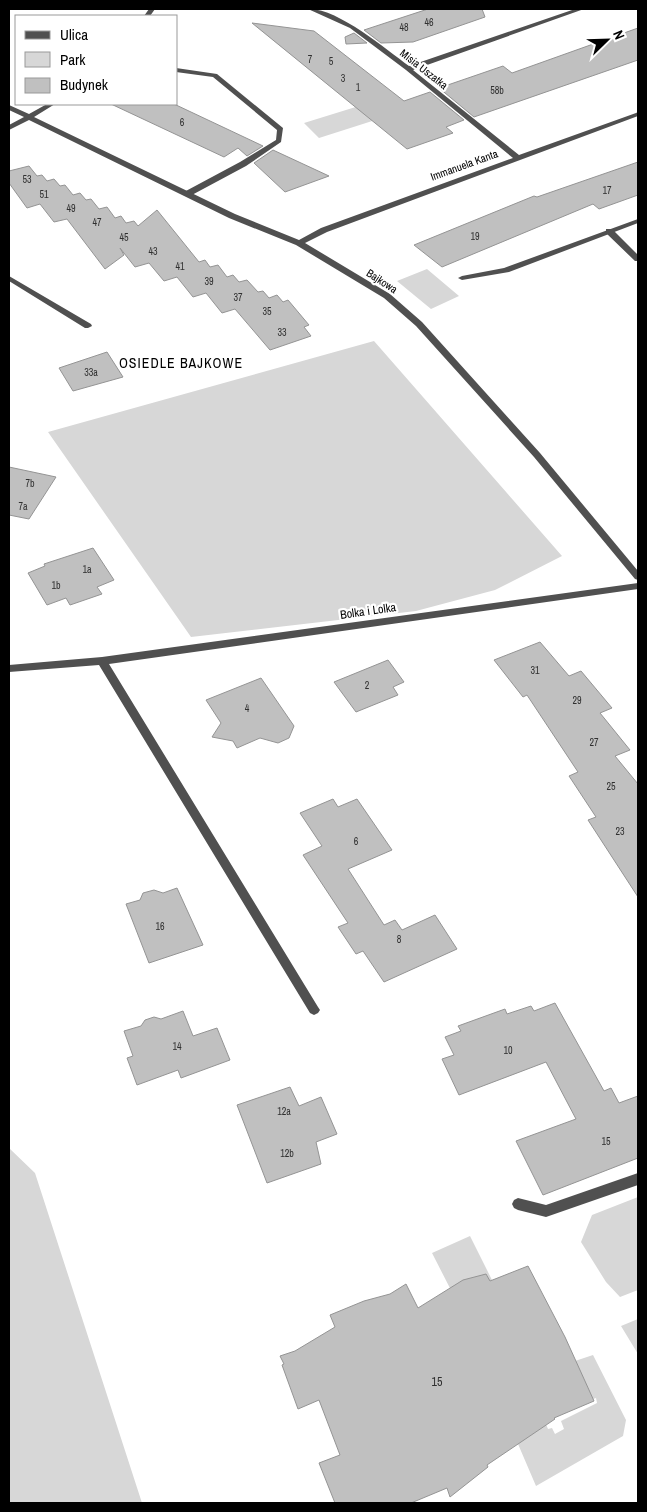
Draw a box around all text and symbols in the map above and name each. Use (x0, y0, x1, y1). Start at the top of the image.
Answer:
legend (15, 15, 178, 105)
north arrow (582, 15, 632, 65)
house number: 46 (424, 16, 434, 29)
house number: 48 (399, 21, 409, 34)
text: Ulica (60, 24, 88, 45)
text: N (609, 28, 629, 42)
street label: Misia Uszatka (397, 46, 451, 92)
text: Park (60, 49, 86, 70)
house number: 7 (308, 53, 313, 66)
house number: 5 (329, 55, 334, 68)
house number: 3 (341, 72, 346, 85)
text: Budynek (60, 74, 109, 95)
house number: 1 (356, 81, 361, 94)
house number: 58b (490, 84, 504, 97)
house number: 6 (180, 116, 185, 129)
street label: Immanuela Kanta (428, 146, 500, 184)
house number: 53 (22, 173, 32, 186)
house number: 17 (602, 184, 612, 197)
house number: 51 (39, 188, 49, 201)
house number: 49 (66, 202, 76, 215)
house number: 47 (92, 216, 102, 229)
house number: 19 (470, 230, 480, 243)
house number: 45 (119, 231, 129, 244)
house number: 43 (148, 245, 158, 258)
house number: 41 (175, 260, 185, 273)
street label: Bajkowa (364, 266, 400, 296)
house number: 39 (204, 275, 214, 288)
house number: 37 (233, 291, 243, 304)
house number: 35 (262, 305, 272, 318)
house number: 33 (277, 326, 287, 339)
district label: OSIEDLE BAJKOWE (119, 354, 243, 372)
house number: 33a (84, 366, 98, 379)
house number: 7b (25, 477, 35, 490)
house number: 7a (18, 500, 28, 513)
house number: 1a (82, 563, 92, 576)
house number: 1b (51, 579, 61, 592)
street label: Bolka i Lolka (339, 599, 398, 623)
house number: 31 (530, 664, 540, 677)
house number: 2 (365, 679, 370, 692)
house number: 29 (572, 694, 582, 707)
house number: 4 (245, 702, 250, 715)
house number: 27 (589, 736, 599, 749)
house number: 25 (606, 780, 616, 793)
house number: 23 (615, 825, 625, 838)
house number: 6 (354, 835, 359, 848)
house number: 16 (155, 920, 165, 933)
house number: 8 (397, 933, 402, 946)
house number: 14 (172, 1040, 182, 1053)
house number: 10 (503, 1044, 513, 1057)
house number: 12a (277, 1105, 291, 1118)
house number: 15 (601, 1135, 611, 1148)
house number: 12b (280, 1147, 294, 1160)
house number: 15 (432, 1374, 443, 1390)

